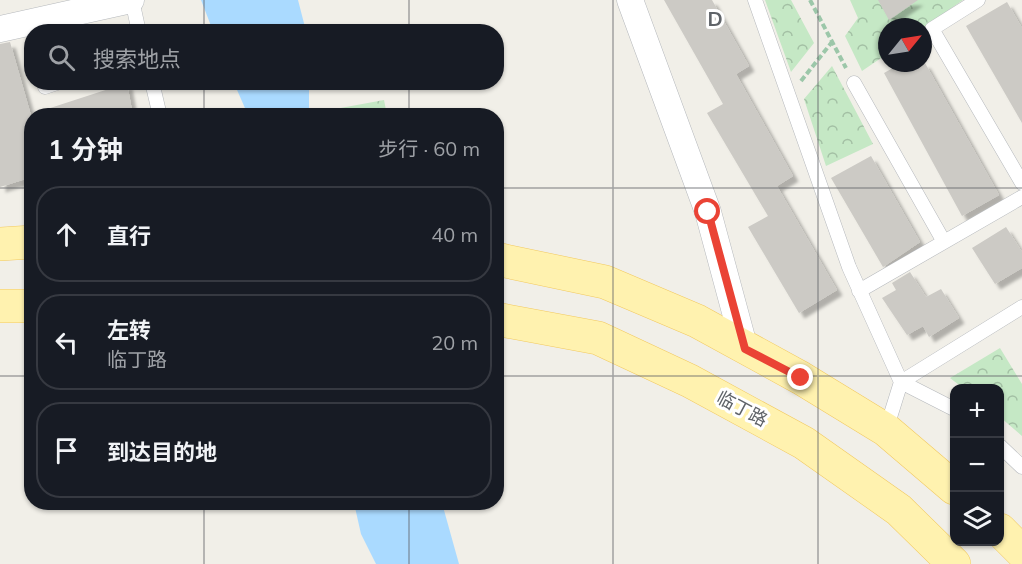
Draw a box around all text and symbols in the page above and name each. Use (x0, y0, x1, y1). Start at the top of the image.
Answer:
text: D (707, 6, 723, 31)
north arrow (878, 18, 932, 72)
search box (24, 24, 504, 90)
icon: search (45, 41, 78, 74)
text: 搜索地点 (93, 45, 181, 73)
text: 1 分钟 (48, 133, 123, 166)
text: 步行 · 60 m (378, 136, 480, 161)
route start (694, 198, 720, 224)
icon: ahead (50, 218, 83, 251)
text: 直行 (107, 222, 151, 250)
text: 40 m (431, 222, 478, 247)
text: 左转 (107, 316, 151, 344)
icon: left (50, 326, 83, 359)
text: 20 m (431, 330, 478, 355)
text: 临丁路 (107, 347, 167, 372)
route end (787, 364, 813, 390)
map controls (950, 384, 1004, 546)
button: + (950, 384, 1004, 438)
street label: 临丁路 (713, 386, 771, 431)
icon: arrive (50, 434, 83, 467)
text: 到达目的地 (107, 438, 217, 466)
button: − (950, 438, 1004, 492)
button: layers (950, 492, 1004, 546)

